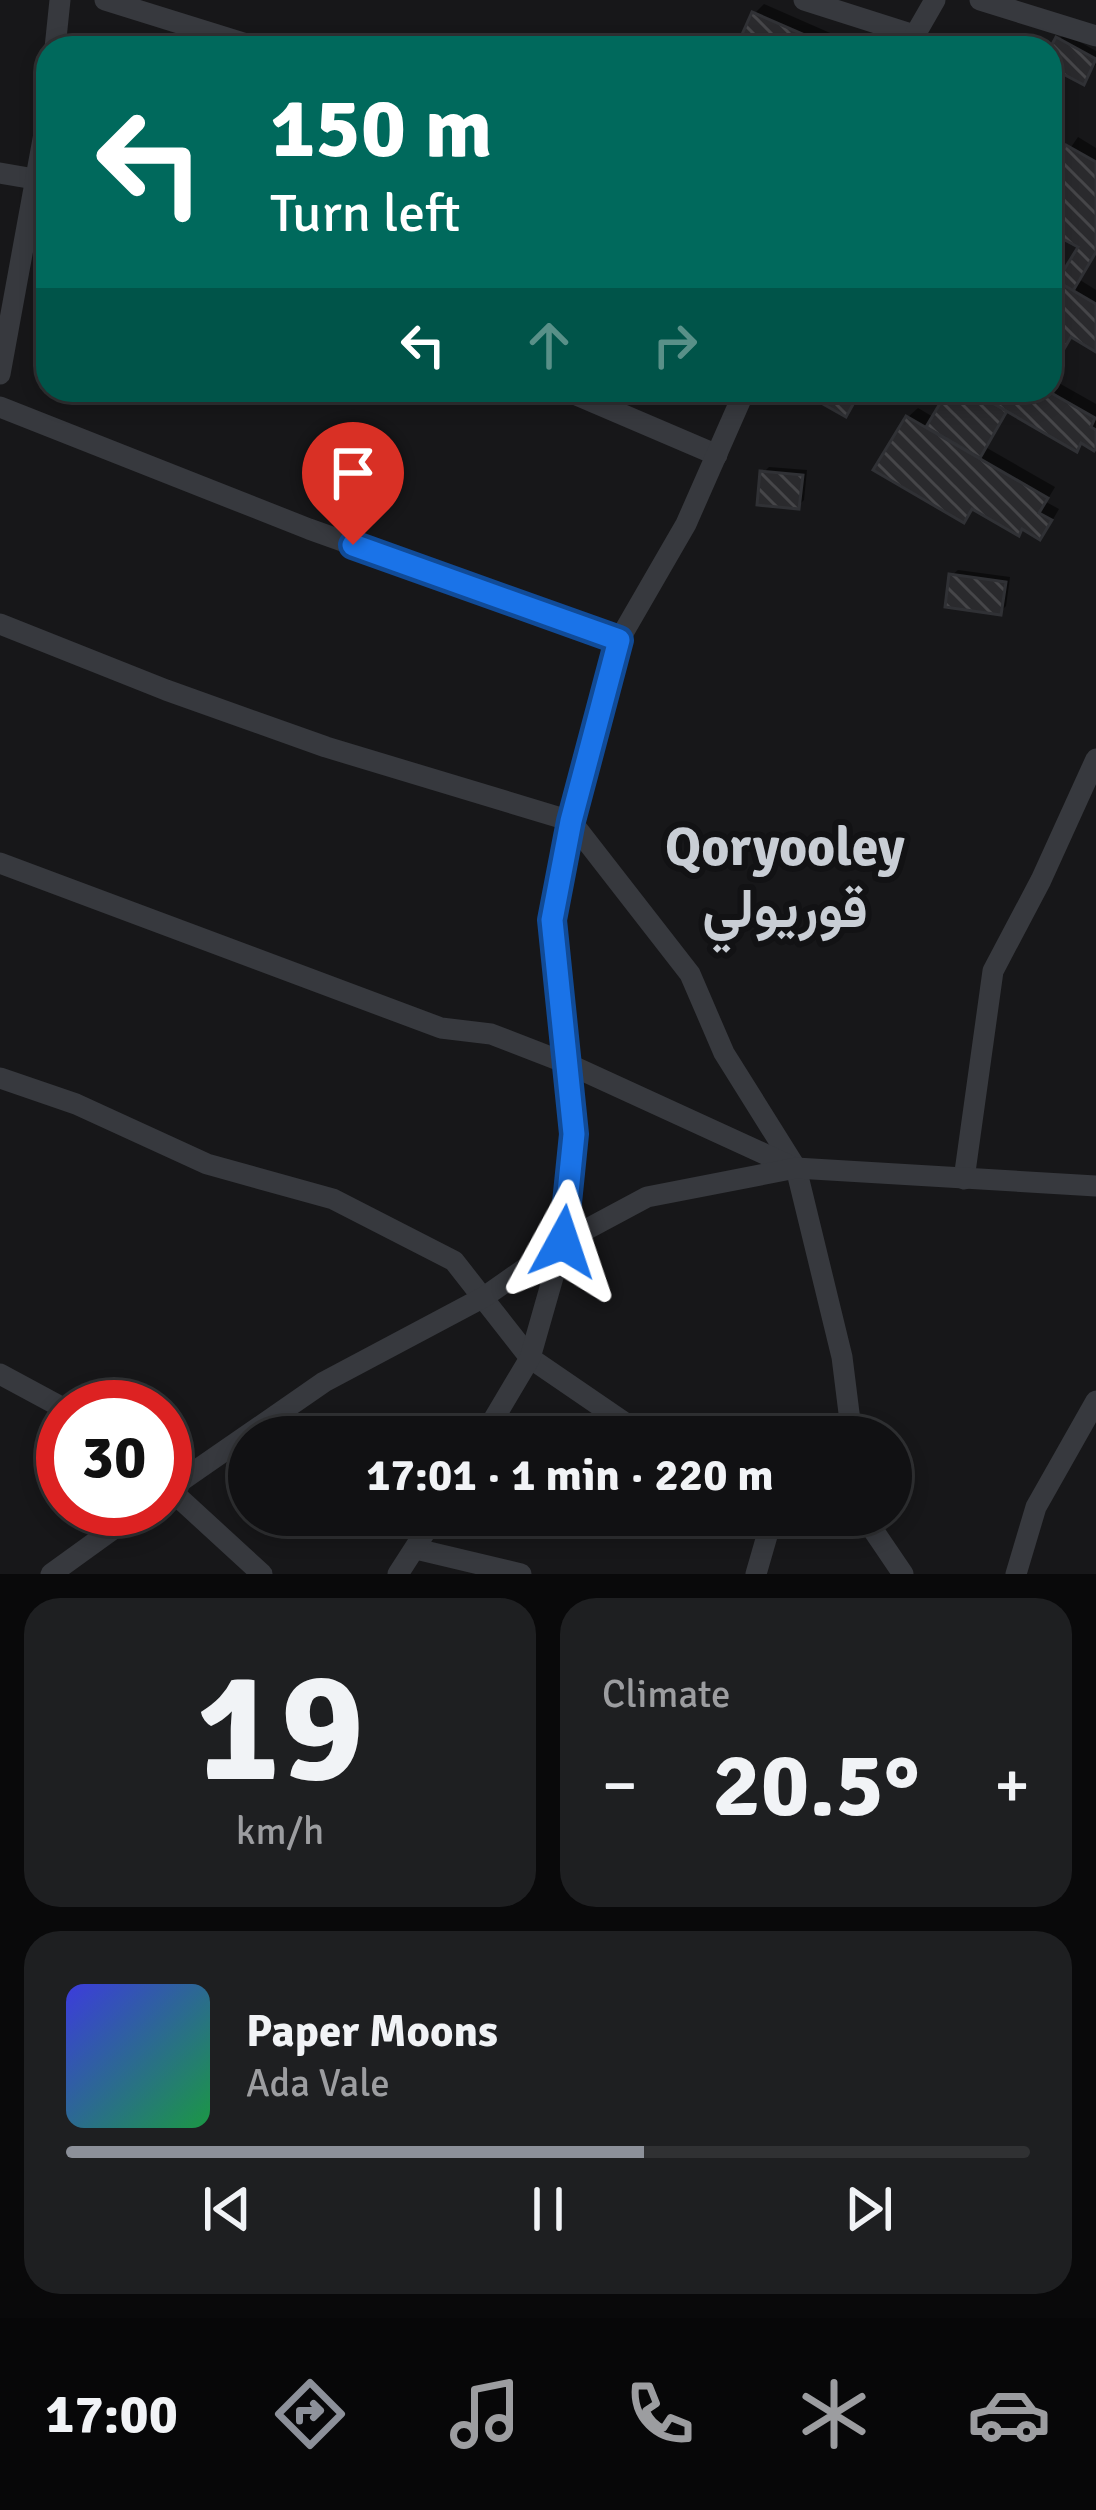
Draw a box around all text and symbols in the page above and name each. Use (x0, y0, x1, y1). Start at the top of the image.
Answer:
text: 150 m (270, 77, 492, 181)
icon: left (72, 84, 228, 240)
text: Turn left (270, 180, 460, 247)
icon: left (390, 312, 456, 378)
icon: ahead (516, 312, 582, 378)
icon: right (642, 312, 708, 378)
pin (302, 422, 404, 545)
icon: arrive (320, 440, 386, 506)
district label: Qoryooley قوريولي (665, 814, 905, 953)
position arrow (500, 1179, 626, 1305)
speed limit sign: 30 (36, 1380, 192, 1536)
text: 17:01 · 1 min · 220 m (366, 1448, 774, 1503)
text: 19 (196, 1632, 364, 1825)
text: Climate (602, 1670, 731, 1718)
text: 20.5° (712, 1730, 920, 1841)
text: − (602, 1745, 638, 1826)
text: + (994, 1745, 1030, 1826)
text: km/h (236, 1807, 324, 1855)
text: Paper Moons (246, 2004, 498, 2059)
text: Ada Vale (246, 2059, 390, 2107)
icon: previous (194, 2176, 260, 2242)
icon: pause (515, 2176, 581, 2242)
icon: next (836, 2176, 902, 2242)
icon: directions (268, 2372, 352, 2456)
icon: music (443, 2372, 527, 2456)
icon: phone (618, 2372, 702, 2456)
icon: climate (792, 2372, 876, 2456)
icon: car (967, 2372, 1051, 2456)
text: 17:00 (45, 2381, 178, 2448)

